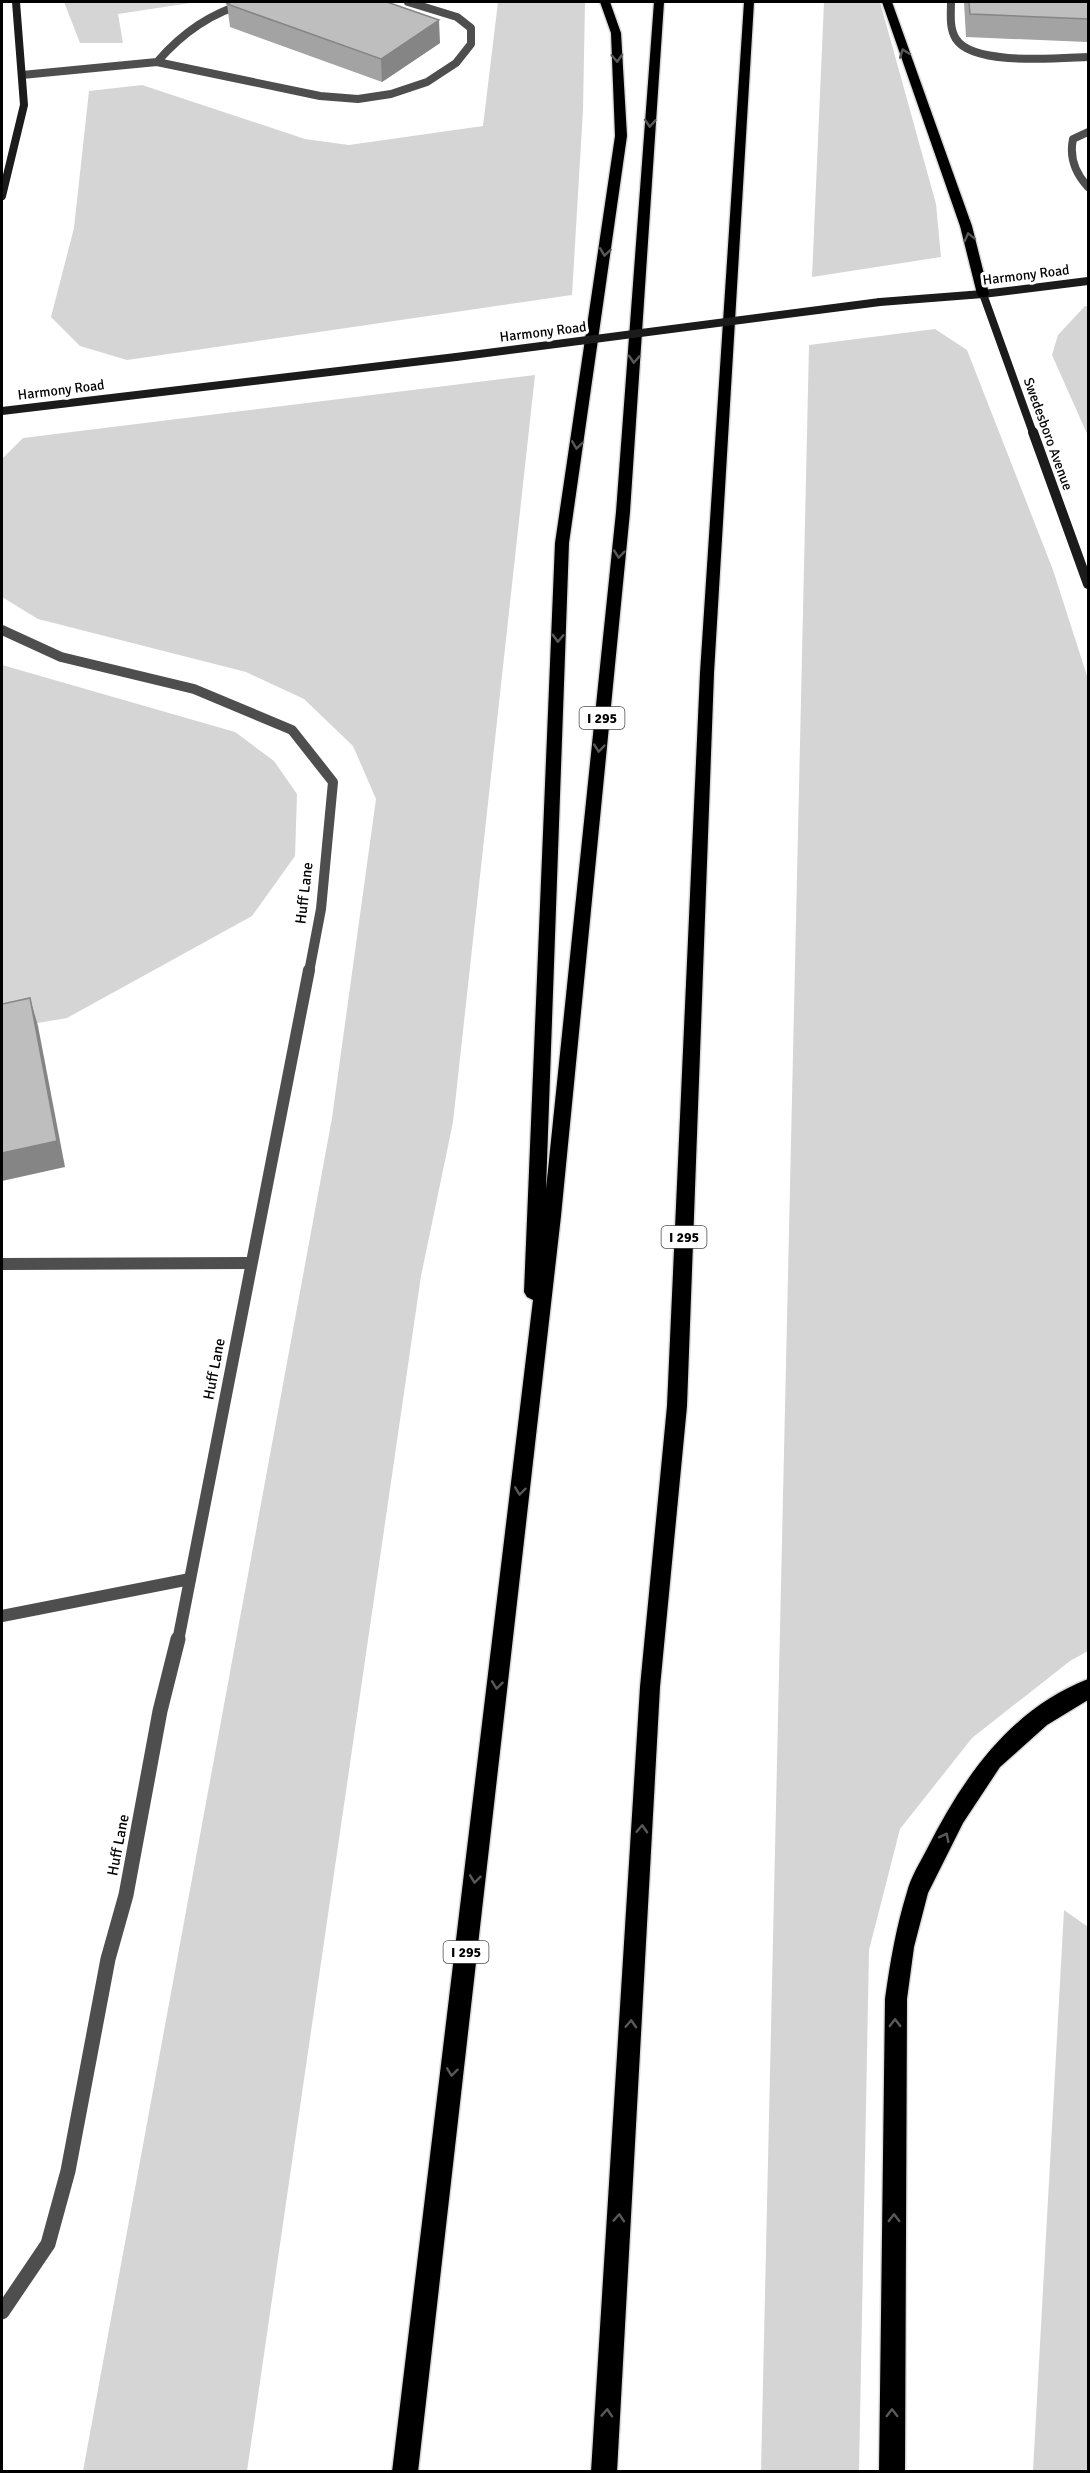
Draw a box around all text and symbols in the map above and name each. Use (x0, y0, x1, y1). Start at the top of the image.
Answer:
one-way arrow (898, 48, 911, 59)
one-way arrow (611, 53, 624, 62)
one-way arrow (644, 118, 657, 127)
one-way arrow (963, 232, 976, 242)
one-way arrow (600, 247, 612, 256)
street label: Harmony Road (982, 261, 1070, 289)
street label: Harmony Road (499, 318, 587, 346)
one-way arrow (628, 355, 641, 364)
street label: Swedesboro Avenue (1020, 375, 1076, 493)
street label: Harmony Road (17, 376, 105, 404)
one-way arrow (571, 440, 583, 449)
one-way arrow (613, 549, 626, 558)
one-way arrow (552, 634, 565, 643)
road number: I 295 (580, 707, 624, 729)
one-way arrow (593, 743, 606, 752)
street label: Huff Lane (291, 861, 317, 925)
road number: I 295 (662, 1226, 706, 1248)
street label: Huff Lane (199, 1337, 229, 1401)
one-way arrow (514, 1487, 527, 1496)
one-way arrow (492, 1681, 504, 1690)
street label: Huff Lane (103, 1813, 133, 1877)
one-way arrow (635, 1825, 648, 1834)
one-way arrow (938, 1832, 949, 1843)
one-way arrow (469, 1874, 481, 1883)
road number: I 295 (444, 1941, 488, 1963)
one-way arrow (624, 2019, 637, 2028)
one-way arrow (889, 2019, 902, 2028)
one-way arrow (446, 2068, 458, 2077)
one-way arrow (612, 2214, 625, 2223)
one-way arrow (888, 2214, 900, 2223)
one-way arrow (600, 2409, 613, 2418)
one-way arrow (886, 2409, 898, 2418)

